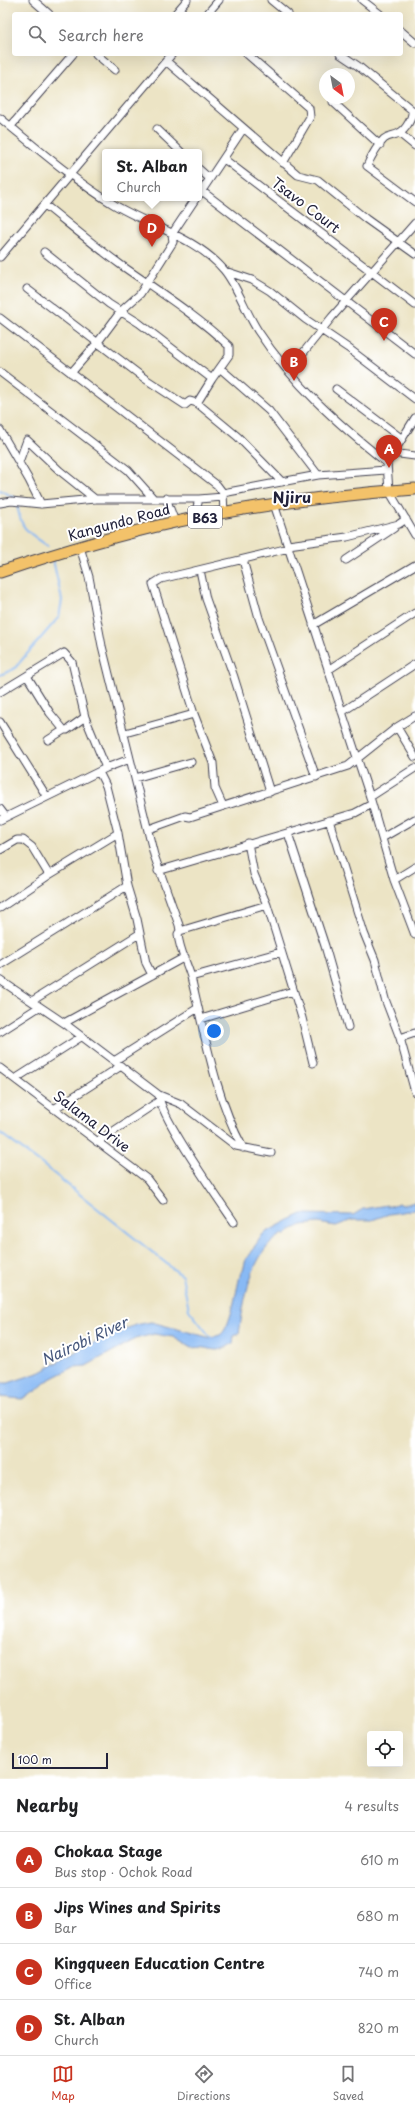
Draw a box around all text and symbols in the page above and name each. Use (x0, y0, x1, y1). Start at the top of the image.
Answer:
search box (12, 12, 403, 56)
icon: search (26, 23, 48, 45)
text: Search here (58, 23, 144, 46)
north arrow (319, 68, 355, 104)
popup (102, 149, 202, 201)
text: St. Alban (116, 154, 188, 177)
street label: Tsavo Court (267, 172, 345, 238)
text: Church (116, 177, 161, 196)
pin: D (139, 214, 165, 247)
pin: C (371, 308, 397, 341)
pin: B (281, 348, 307, 381)
pin: A (376, 435, 402, 468)
district label: Njiru (273, 485, 311, 508)
street label: Kangundo Road (66, 498, 172, 546)
road number: B63 (188, 506, 222, 528)
your location (204, 1021, 224, 1041)
street label: Salama Drive (49, 1085, 135, 1157)
water label: Nairobi River (37, 1309, 133, 1370)
map controls (367, 1731, 403, 1767)
button: locate (367, 1731, 403, 1767)
scale bar (12, 1751, 108, 1770)
text: 100 m (18, 1751, 52, 1768)
text: Nearby (16, 1792, 78, 1818)
text: 4 results (345, 1796, 399, 1815)
text: Chokaa Stage (54, 1839, 162, 1862)
text: A (24, 1850, 34, 1869)
text: 610 m (360, 1850, 399, 1869)
text: Bus stop · Ochok Road (54, 1862, 193, 1881)
text: Jips Wines and Spirits (54, 1895, 221, 1918)
text: B (25, 1906, 33, 1925)
text: 680 m (356, 1906, 399, 1925)
text: Bar (54, 1918, 77, 1937)
text: Kingqueen Education Centre (54, 1951, 265, 1974)
text: C (24, 1962, 34, 1981)
text: 740 m (358, 1962, 399, 1981)
text: Office (54, 1974, 92, 1993)
text: St. Alban (54, 2007, 125, 2030)
text: D (24, 2018, 34, 2037)
text: 820 m (358, 2018, 399, 2037)
text: Church (54, 2030, 99, 2049)
tab: Map (51, 2063, 75, 2104)
tab: Directions (177, 2063, 230, 2104)
tab: Saved (333, 2063, 364, 2104)

